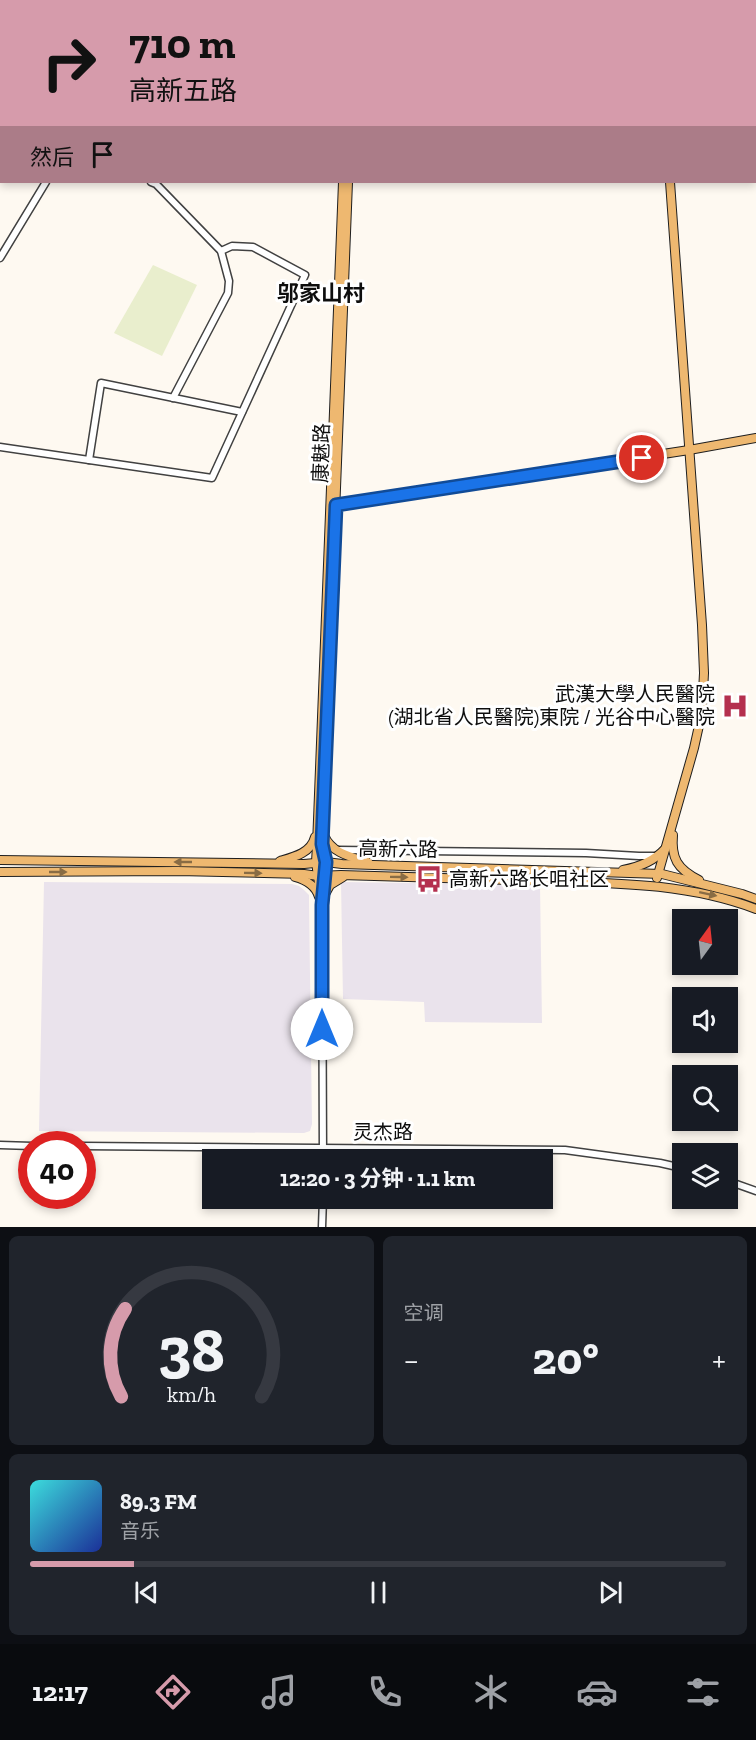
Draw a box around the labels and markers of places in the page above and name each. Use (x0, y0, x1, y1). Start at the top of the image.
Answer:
pin (616, 432, 667, 483)
place label: 武漢大學人民醫院 (湖北省人民醫院)東院 / 光谷中心醫院 (388, 682, 715, 729)
hospital icon: 武漢大學人民醫院 (湖北省人民醫院)東院 / 光谷中心醫院 (720, 691, 750, 721)
bus stop icon: 高新六路长咀社区 (414, 864, 444, 894)
place label: 高新六路长咀社区 (449, 867, 609, 891)

